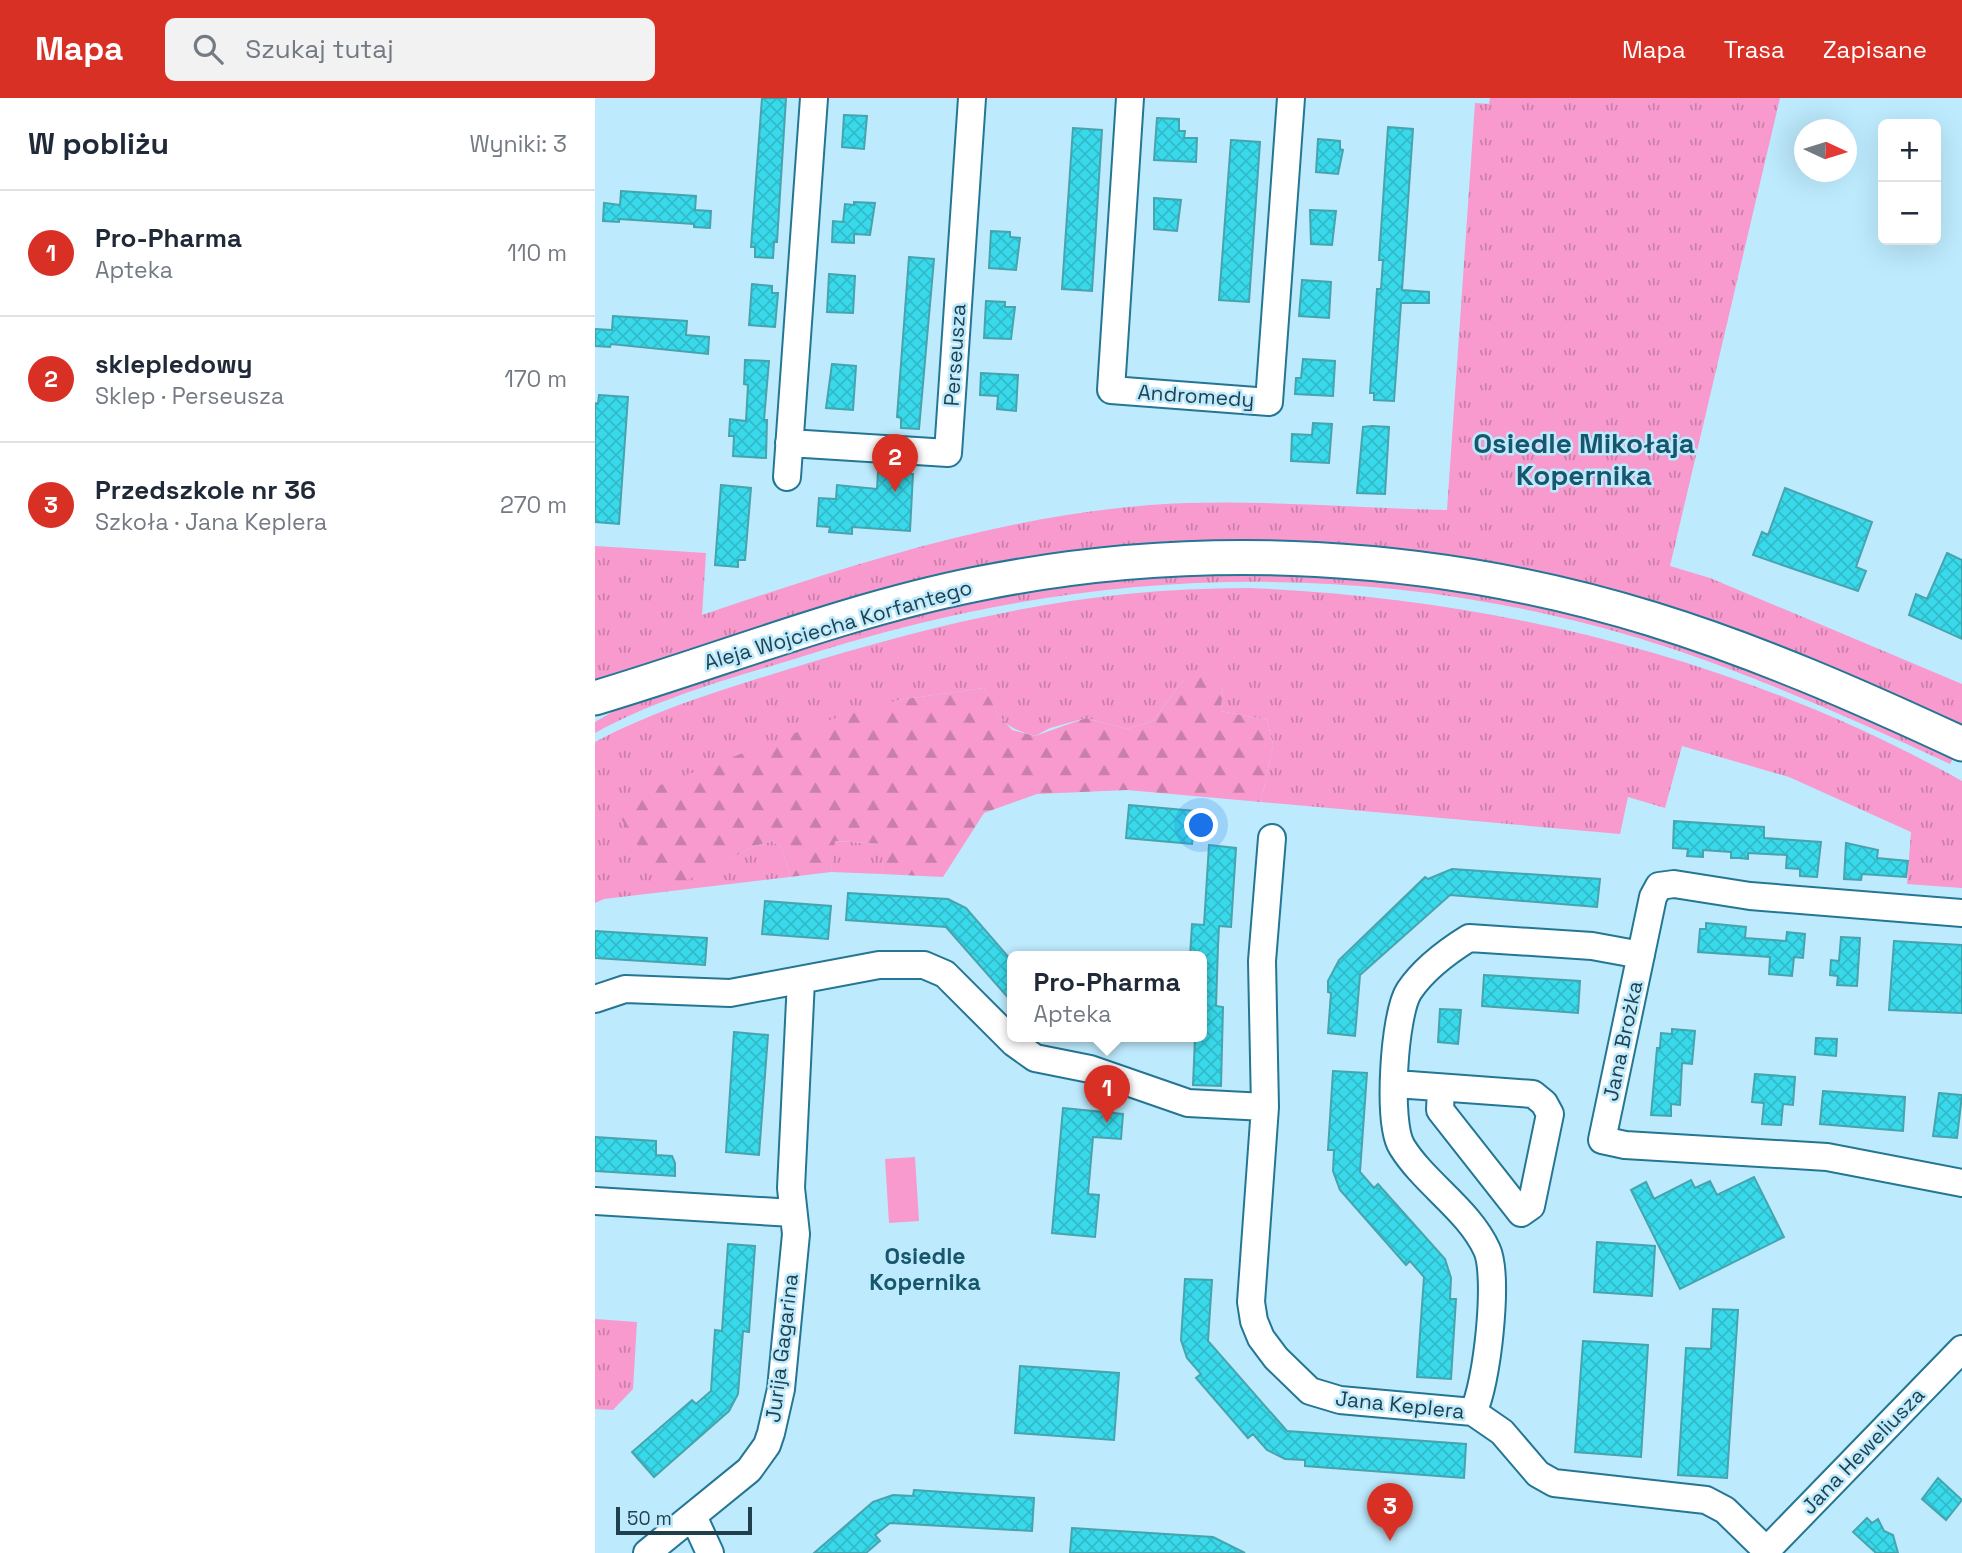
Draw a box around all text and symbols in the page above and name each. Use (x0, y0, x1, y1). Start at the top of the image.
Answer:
search box (165, 18, 655, 81)
text: Mapa (35, 28, 123, 70)
icon: search (189, 30, 227, 68)
text: Szukaj tutaj (245, 32, 394, 66)
text: Mapa (1622, 34, 1686, 65)
text: Trasa (1724, 34, 1785, 65)
text: Zapisane (1823, 34, 1927, 65)
north arrow (1794, 119, 1857, 182)
map controls (1878, 119, 1941, 245)
button: + (1878, 119, 1941, 182)
text: W pobliżu (28, 124, 169, 163)
text: Wyniki: 3 (469, 129, 567, 159)
button: − (1878, 182, 1941, 245)
text: Pro-Pharma (95, 221, 242, 255)
text: 1 (46, 238, 56, 268)
text: 110 m (507, 238, 567, 268)
text: Apteka (95, 255, 173, 285)
street label: Perseusza (937, 303, 972, 407)
text: sklepledowy (95, 347, 253, 381)
text: 2 (44, 364, 58, 394)
text: 170 m (504, 364, 567, 394)
street label: Andromedy (1137, 378, 1255, 413)
text: Sklep · Perseusza (95, 381, 284, 411)
district label: Osiedle Mikołaja Kopernika (1473, 425, 1695, 493)
pin: 2 (872, 434, 918, 492)
text: Przedszkole nr 36 (95, 473, 316, 507)
text: 3 (44, 490, 58, 520)
text: 270 m (500, 490, 567, 520)
text: Szkoła · Jana Keplera (95, 507, 327, 537)
street label: Aleja Wojciecha Korfantego (701, 573, 975, 676)
your location (1184, 808, 1218, 842)
popup (1007, 951, 1207, 1042)
text: Pro-Pharma (1034, 965, 1180, 999)
street label: Jana Brożka (1597, 978, 1648, 1104)
text: Apteka (1034, 999, 1112, 1029)
pin: 1 (1084, 1065, 1130, 1123)
district label: Osiedle Kopernika (869, 1241, 981, 1297)
street label: Jurija Gagarina (759, 1272, 804, 1424)
street label: Jana Heweliusza (1795, 1381, 1930, 1520)
street label: Jana Keplera (1334, 1384, 1466, 1425)
pin: 3 (1367, 1483, 1413, 1541)
scale bar (616, 1504, 753, 1536)
text: 50 m (627, 1506, 672, 1531)

